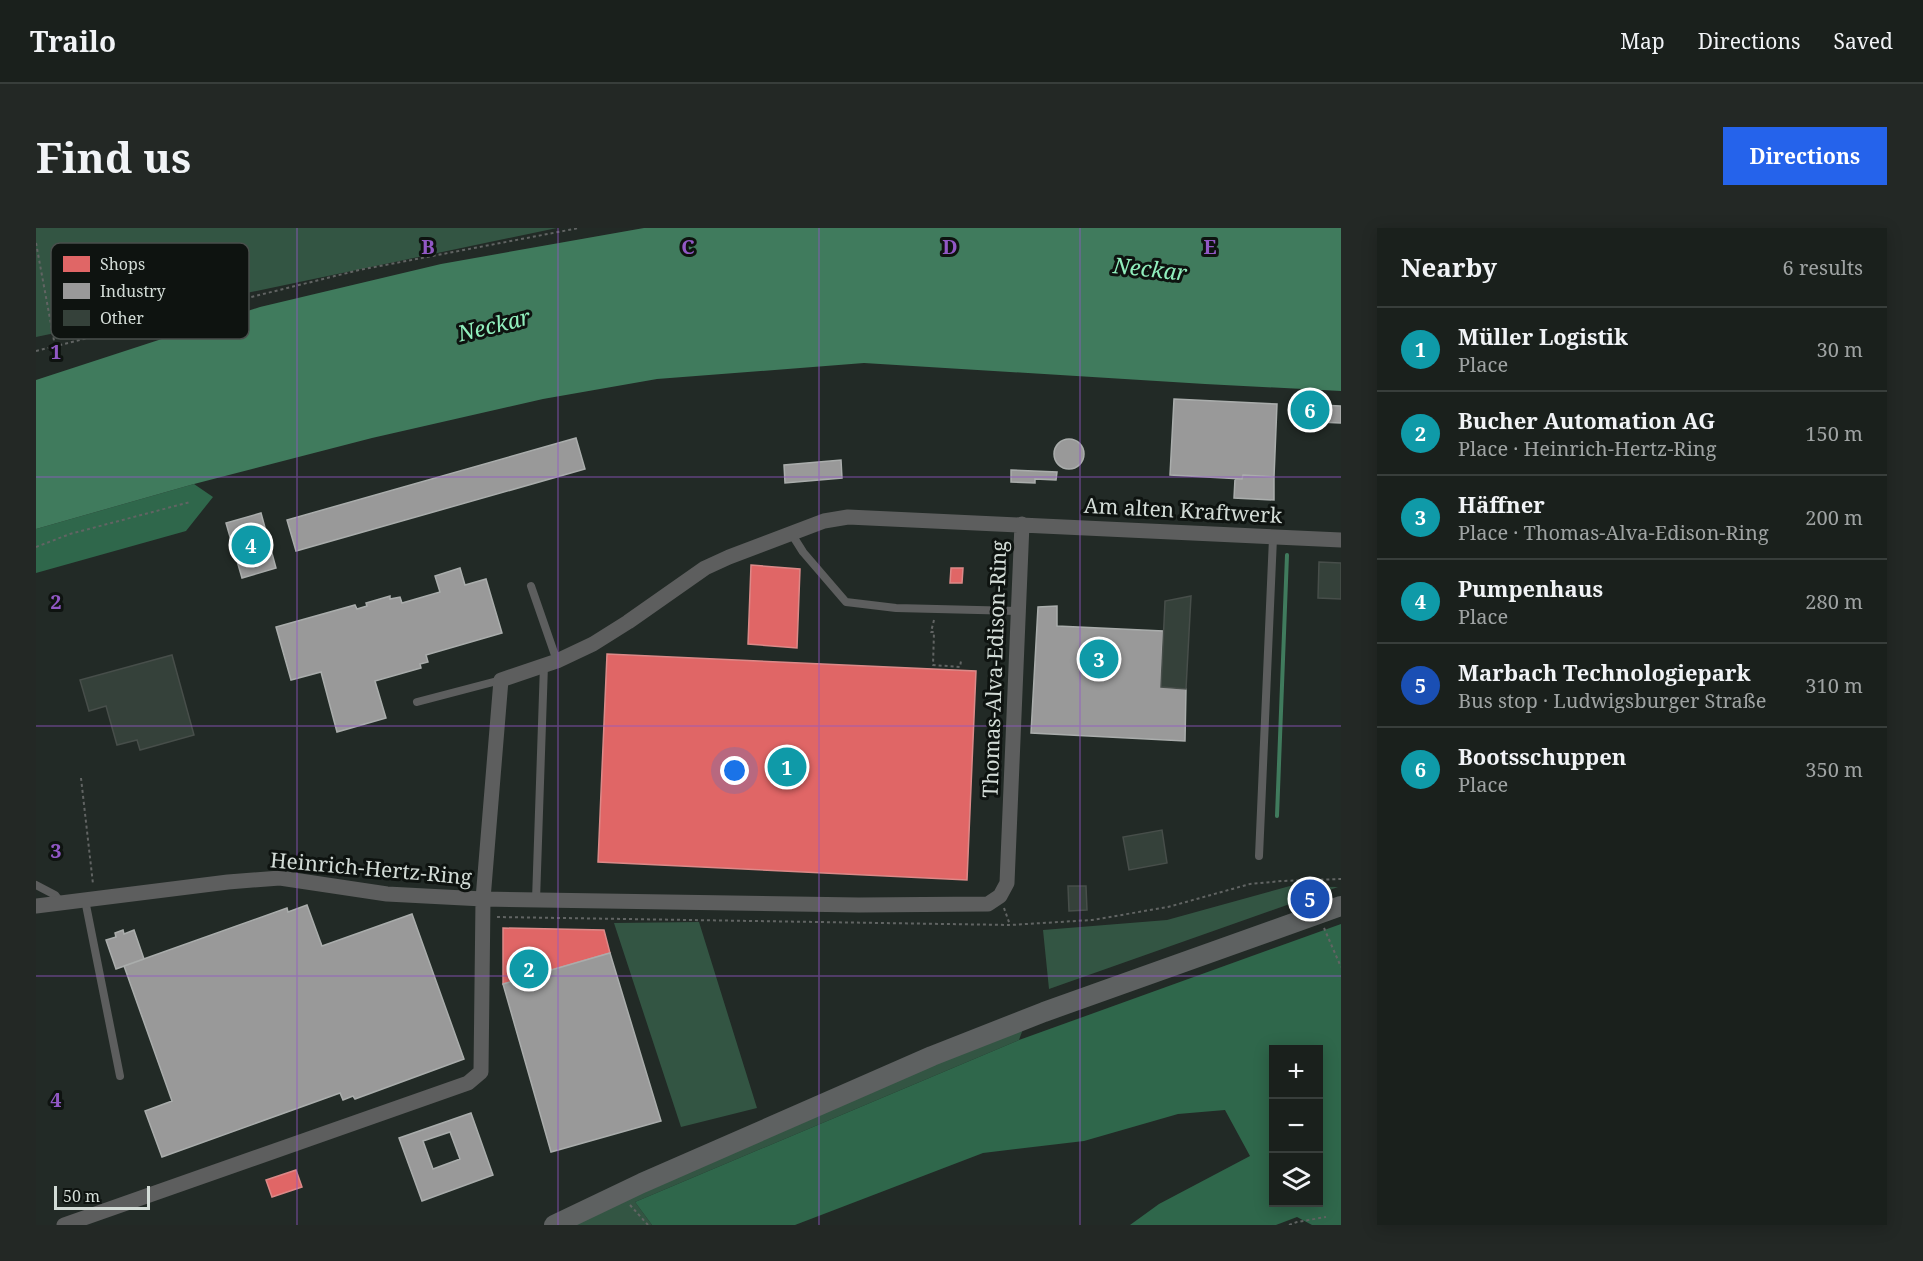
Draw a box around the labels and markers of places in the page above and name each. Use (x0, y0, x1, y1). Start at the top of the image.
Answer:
pin: 6 (1290, 388, 1330, 432)
pin: 4 (232, 522, 270, 568)
pin: 3 (1080, 636, 1118, 682)
pin: 1 (768, 744, 807, 790)
pin: 5 (1290, 876, 1330, 922)
pin: 2 (510, 946, 548, 992)

